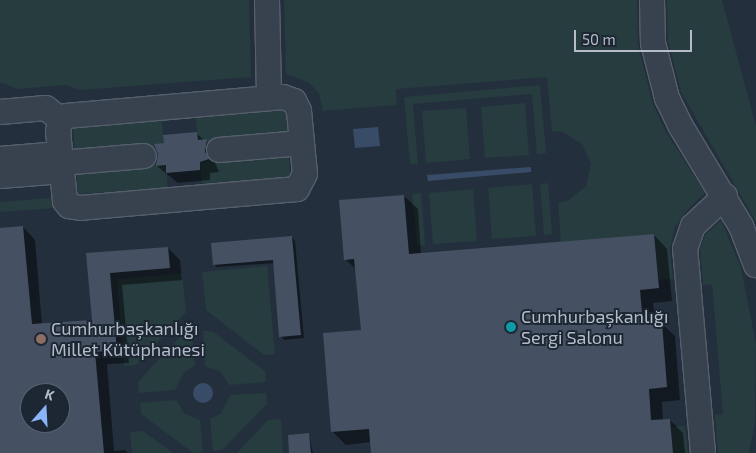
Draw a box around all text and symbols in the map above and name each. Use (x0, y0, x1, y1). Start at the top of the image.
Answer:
scale bar (576, 20, 694, 52)
text: 50 m (582, 30, 616, 48)
place label: Cumhurbaşkanlığı Sergi Salonu (521, 306, 668, 348)
place label: Cumhurbaşkanlığı Millet Kütüphanesi (51, 318, 205, 360)
marker: Cumhurbaşkanlığı Sergi Salonu (505, 321, 517, 333)
marker: Cumhurbaşkanlığı Millet Kütüphanesi (35, 333, 47, 345)
north arrow (20, 383, 70, 433)
text: K (43, 385, 57, 404)

